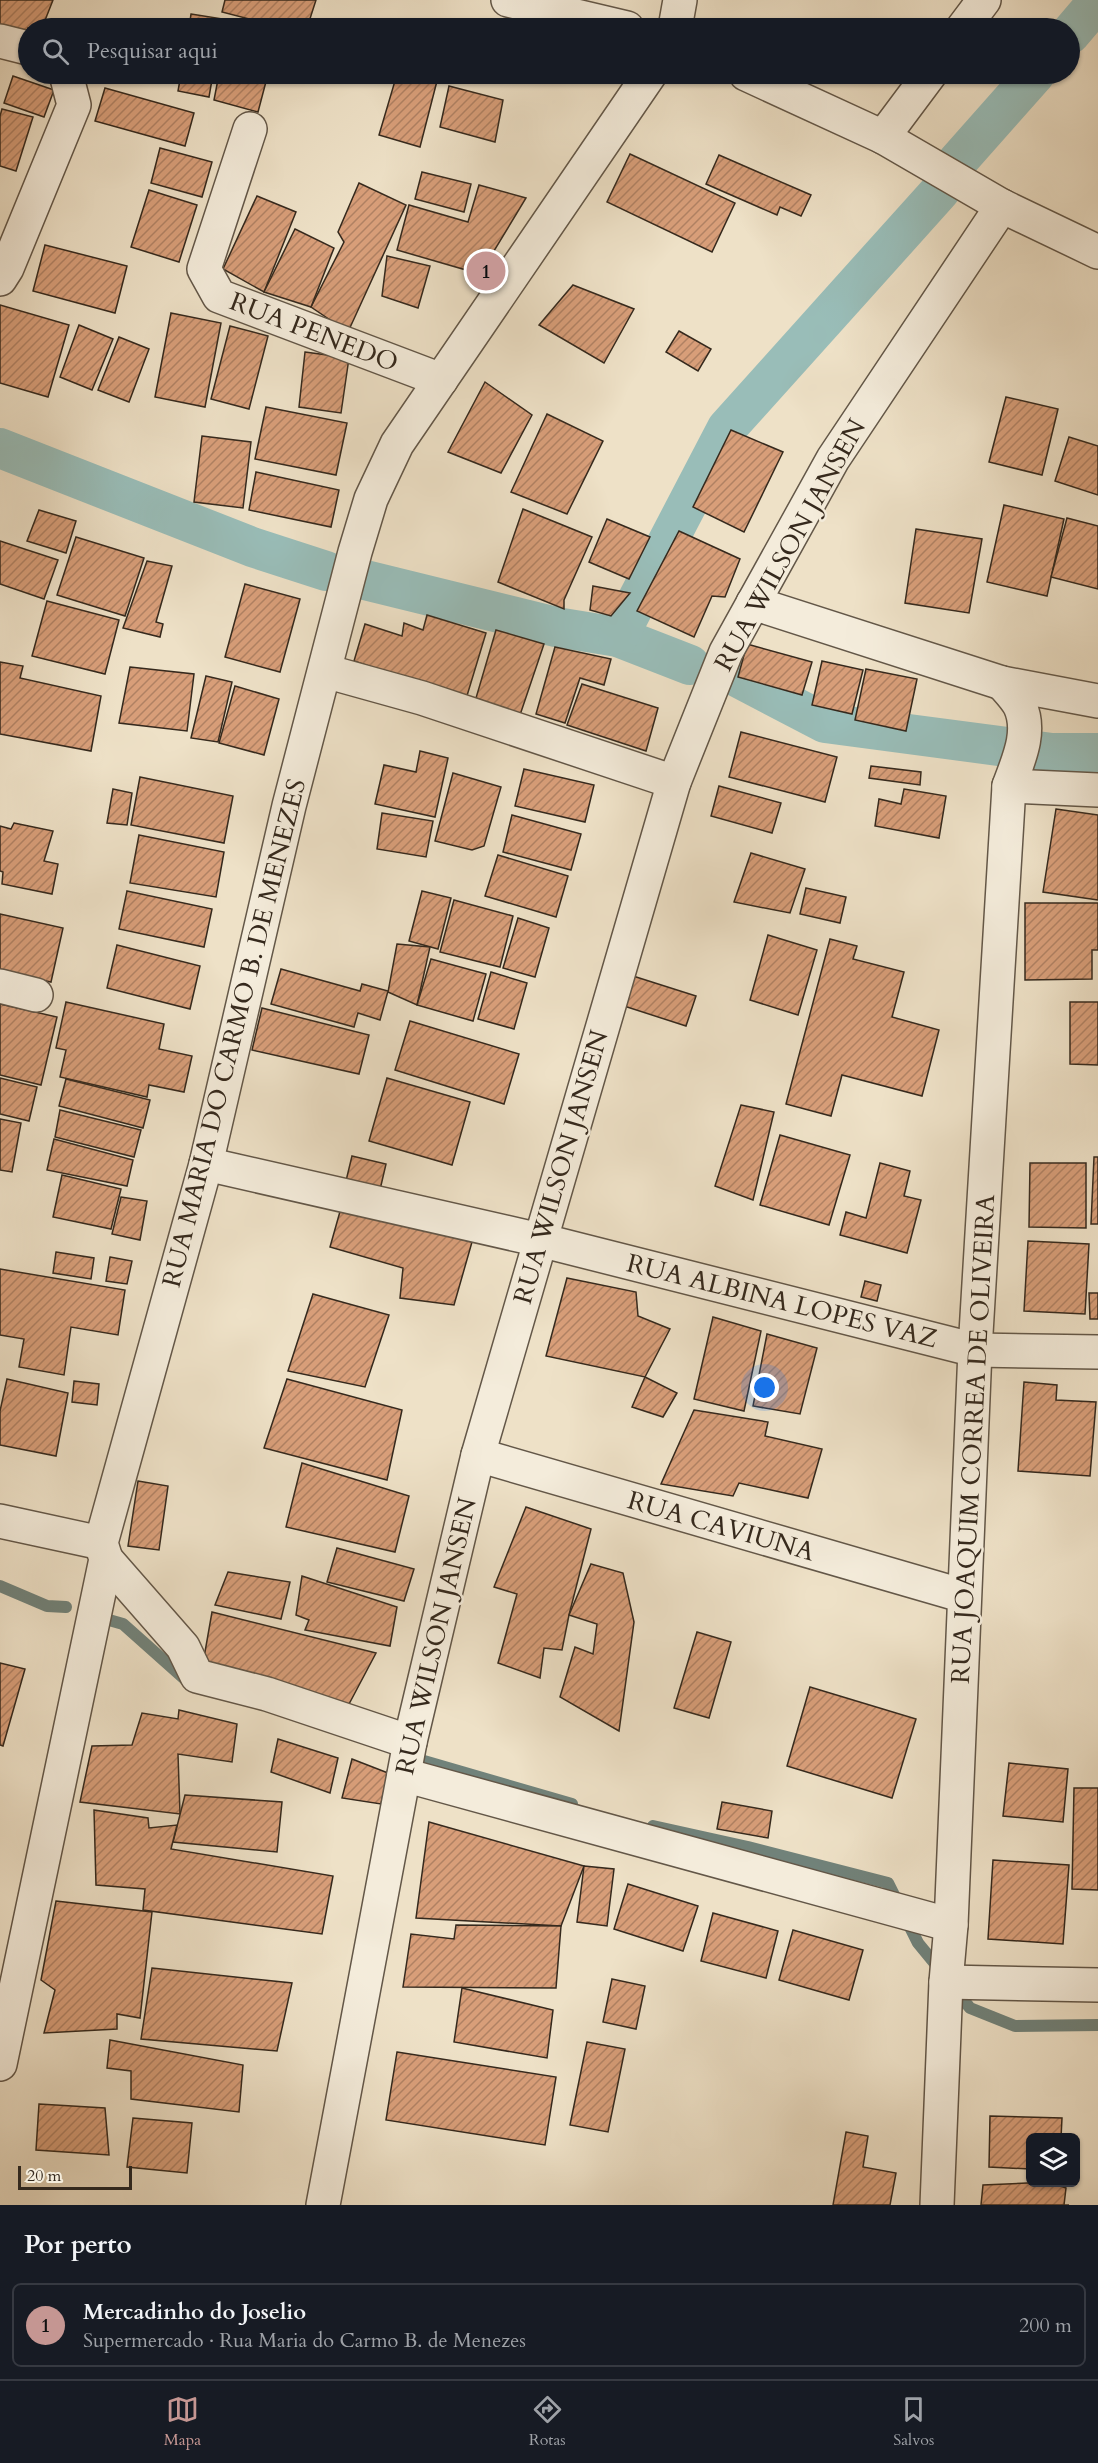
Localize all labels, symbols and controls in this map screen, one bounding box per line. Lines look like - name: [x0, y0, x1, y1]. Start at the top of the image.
- search box: [18, 18, 1080, 84]
- icon: search: [39, 35, 72, 68]
- text: Pesquisar aqui: [87, 36, 218, 66]
- pin: 1: [466, 248, 506, 294]
- street label: RUA PENEDO: [225, 284, 403, 380]
- street label: RUA WILSON JANSEN: [706, 413, 874, 677]
- street label: RUA MARIA DO CARMO B. DE MENEZES: [154, 775, 314, 1291]
- street label: RUA WILSON JANSEN: [505, 1026, 617, 1308]
- street label: RUA JOAQUIM CORREA DE OLIVEIRA: [943, 1193, 1003, 1685]
- street label: RUA ALBINA LOPES VAZ: [623, 1245, 941, 1357]
- your location: [750, 1373, 779, 1402]
- street label: RUA CAVIUNA: [623, 1483, 819, 1570]
- street label: RUA WILSON JANSEN: [387, 1494, 485, 1778]
- map controls: [1026, 2133, 1080, 2187]
- button: layers: [1026, 2133, 1080, 2187]
- scale bar: [18, 2163, 132, 2190]
- text: 20 m: [27, 2165, 61, 2187]
- text: Por perto: [24, 2227, 132, 2262]
- text: Mercadinho do Joselio: [83, 2297, 306, 2327]
- text: 1: [40, 2312, 51, 2339]
- text: 200 m: [1019, 2312, 1072, 2339]
- text: Supermercado · Rua Maria do Carmo B. de Menezes: [83, 2327, 526, 2354]
- tab: Mapa: [164, 2393, 201, 2451]
- tab: Rotas: [529, 2393, 566, 2451]
- tab: Salvos: [893, 2393, 934, 2451]

